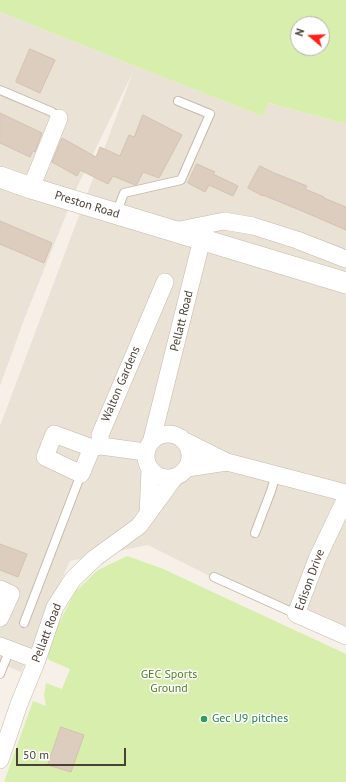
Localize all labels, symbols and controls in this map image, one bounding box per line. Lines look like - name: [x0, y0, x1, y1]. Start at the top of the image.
- north arrow: [290, 16, 330, 56]
- text: N: [292, 27, 307, 38]
- street label: Preston Road: [53, 188, 121, 222]
- street label: Pellatt Road: [168, 289, 196, 353]
- street label: Walton Gardens: [99, 344, 143, 424]
- street label: Edison Drive: [292, 547, 328, 613]
- street label: Pellatt Road: [29, 601, 65, 665]
- park label: GEC Sports Ground: [141, 668, 197, 696]
- place label: Gec U9 pitches: [212, 712, 288, 726]
- marker: Gec U9 pitches: [199, 714, 209, 724]
- scale bar: [18, 740, 128, 766]
- text: 50 m: [23, 747, 49, 762]

